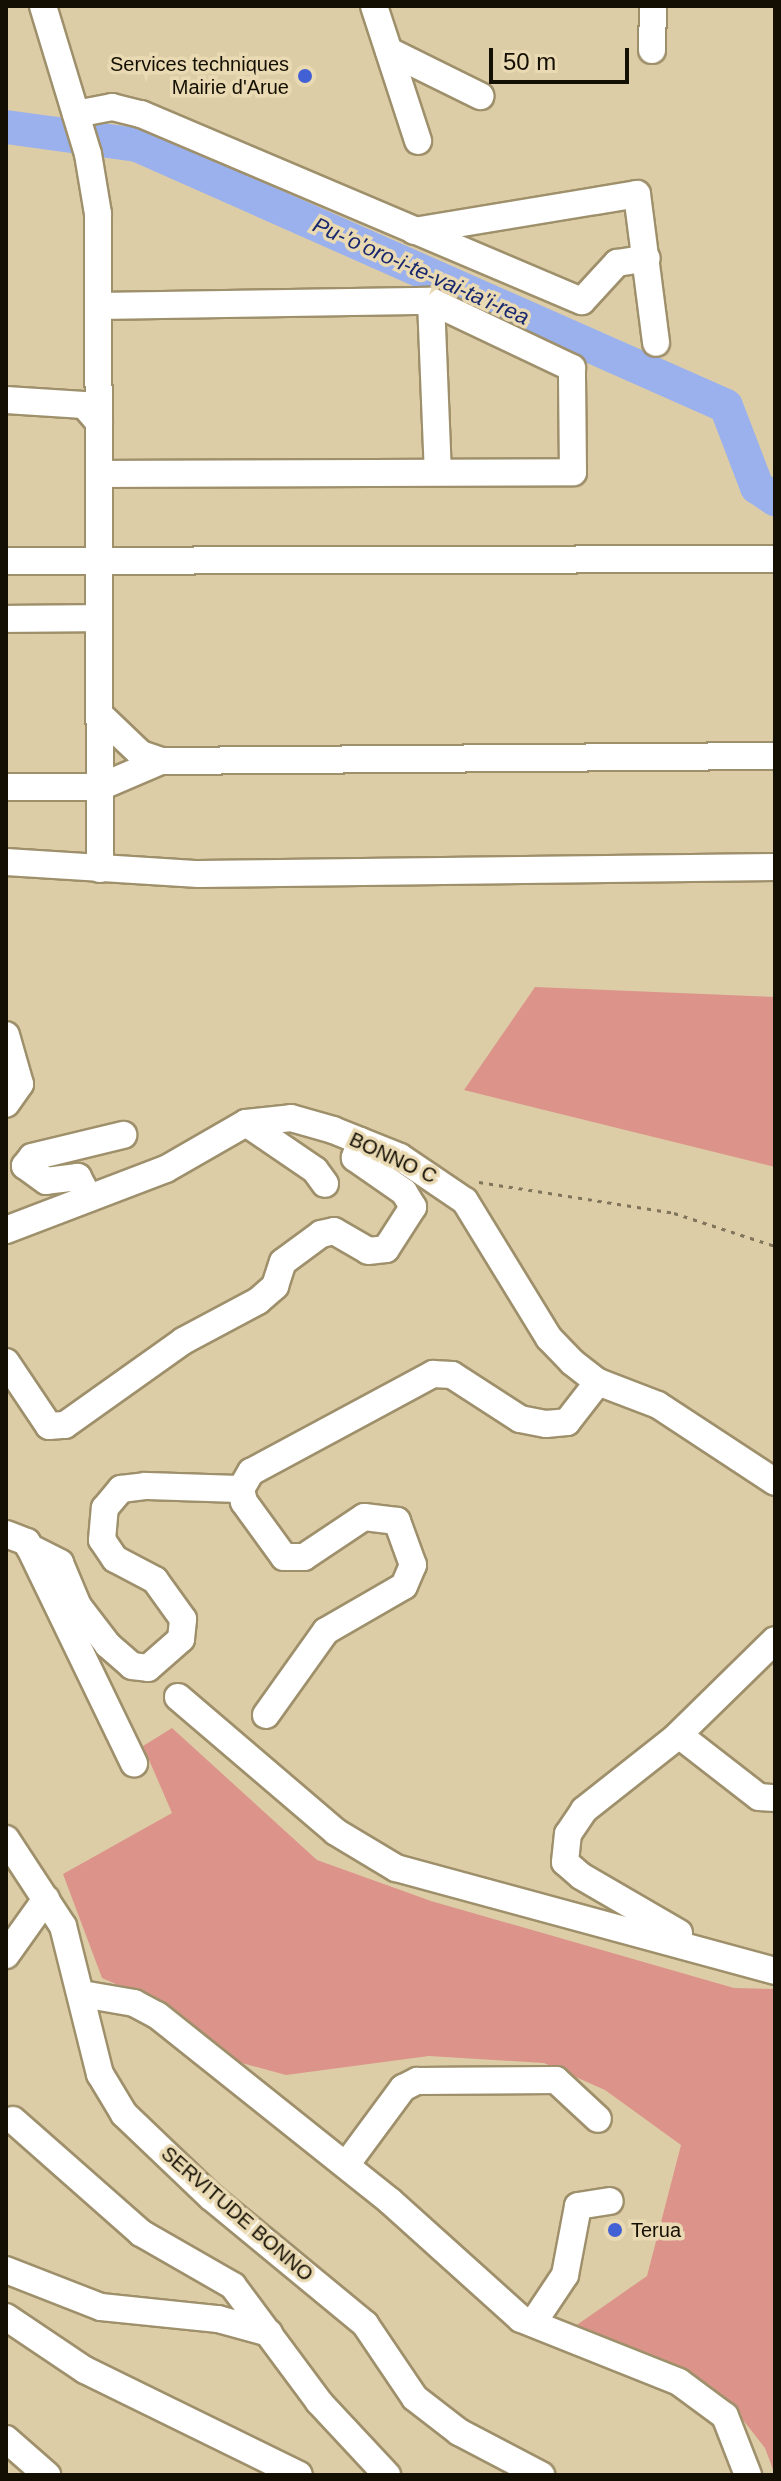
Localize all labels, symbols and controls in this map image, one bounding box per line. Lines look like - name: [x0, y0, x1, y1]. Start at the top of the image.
- scale bar: [493, 32, 633, 82]
- text: 50 m: [503, 48, 556, 75]
- place label: Services techniques Mairie d'Arue: [110, 52, 289, 99]
- marker: Services techniques Mairie d'Arue: [296, 67, 314, 85]
- water label: Pu-'o'oro-i-te-vai-ta'i-rea: [309, 211, 533, 331]
- street label: BONNO C: [346, 1127, 440, 1189]
- street label: SERVITUDE BONNO: [156, 2142, 318, 2286]
- place label: Terua: [631, 2218, 681, 2242]
- marker: Terua: [606, 2221, 624, 2239]

